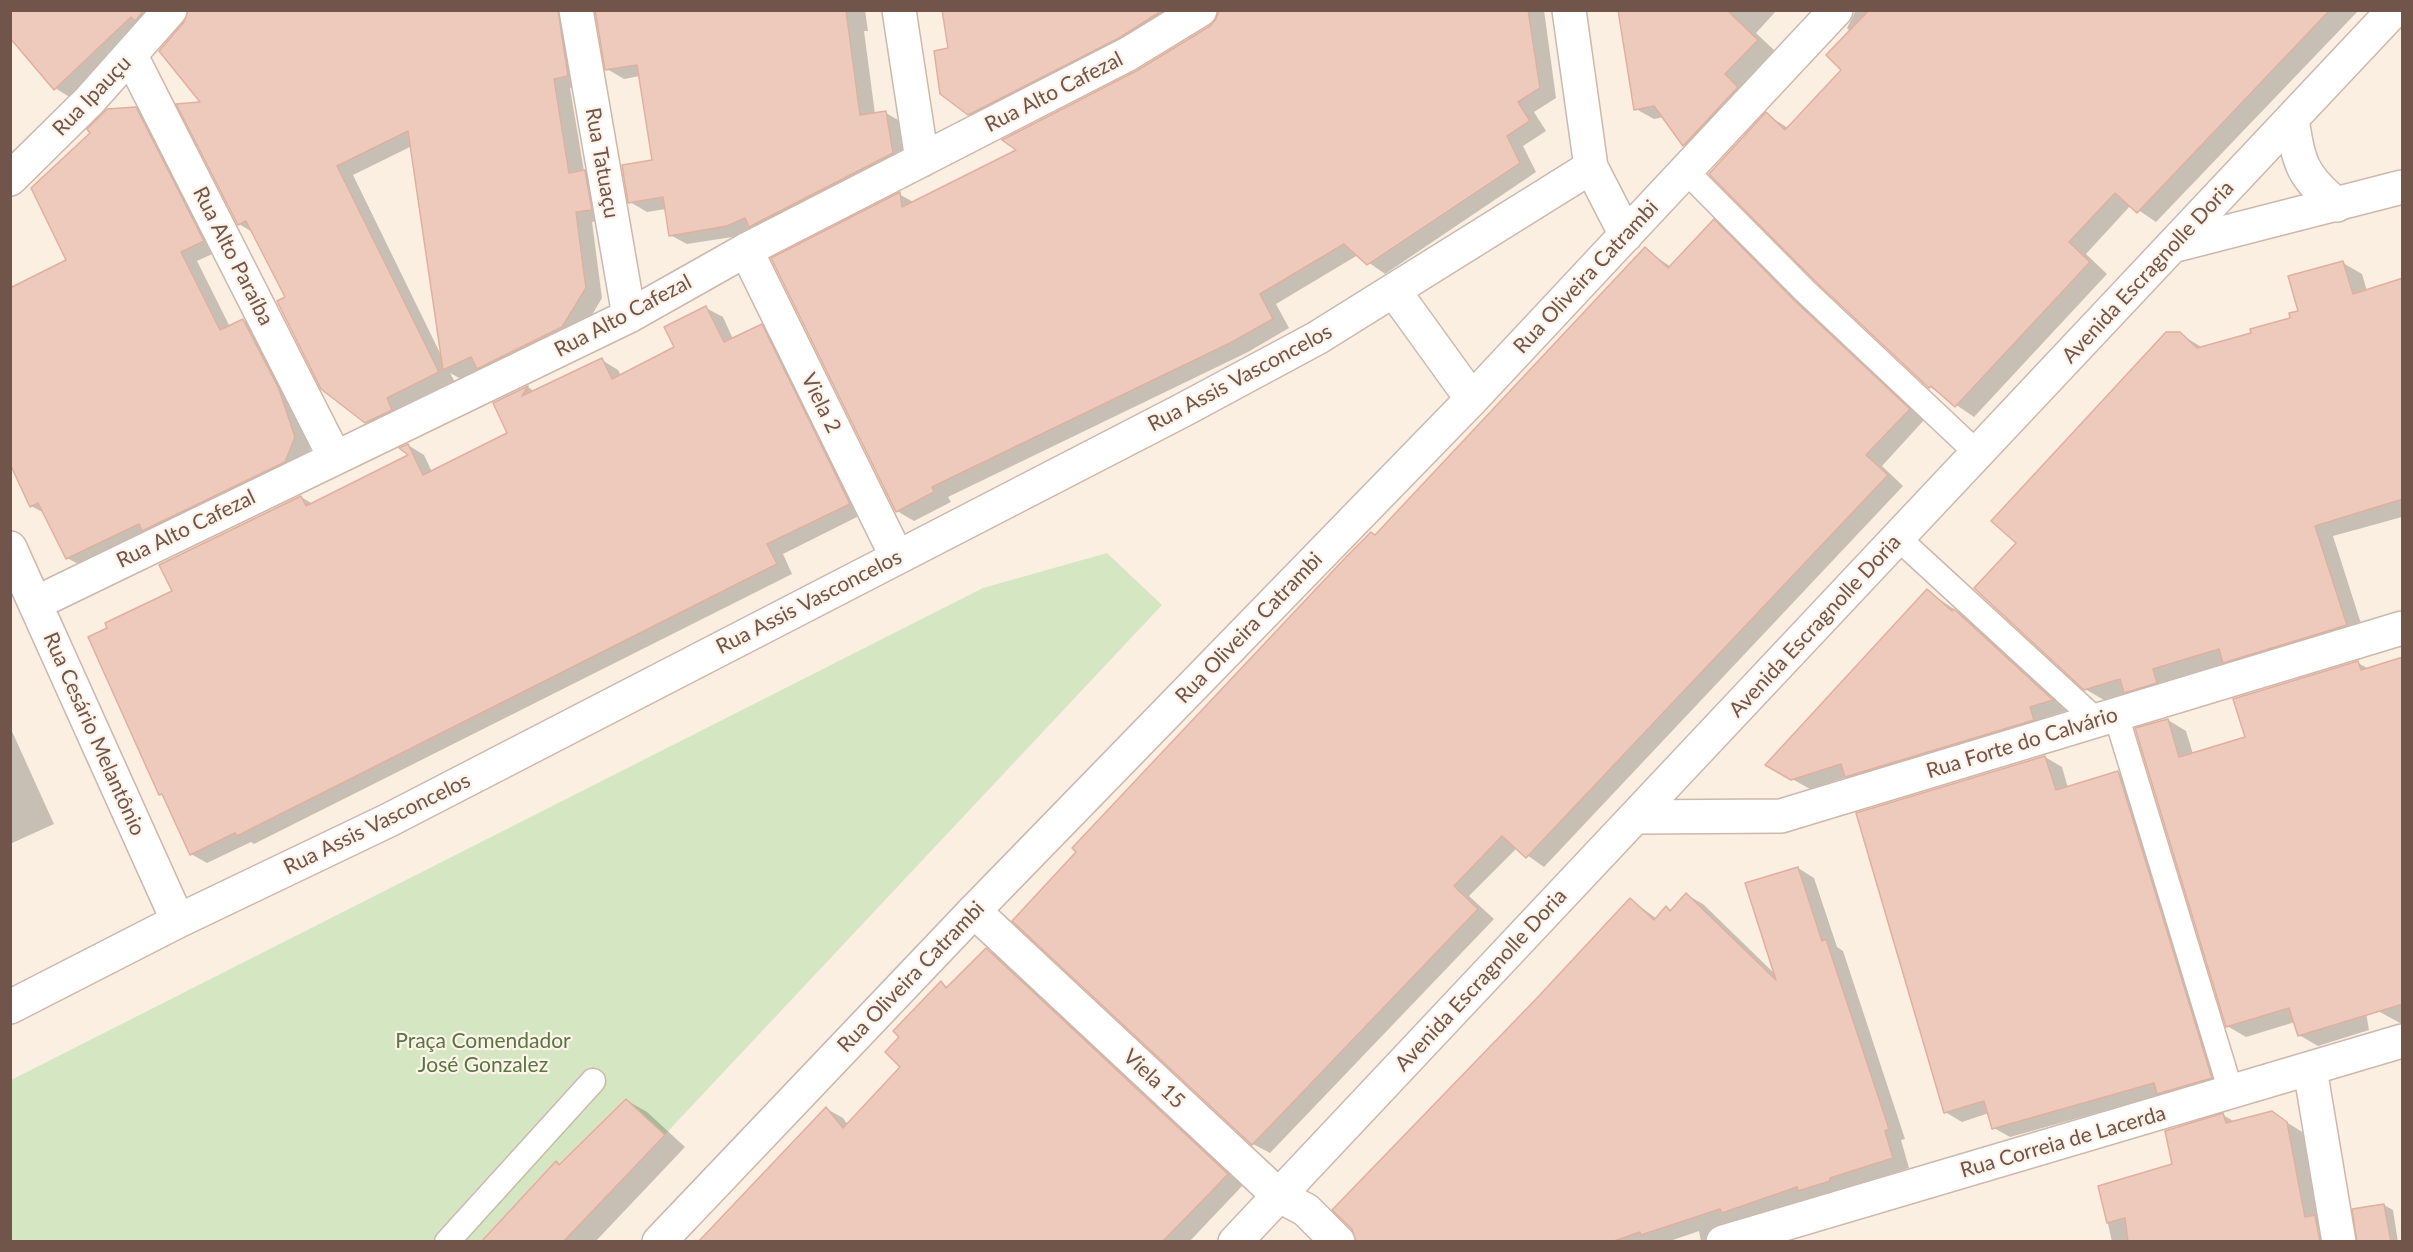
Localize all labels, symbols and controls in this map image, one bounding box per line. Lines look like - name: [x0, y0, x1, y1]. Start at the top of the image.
- street label: Rua Alto Cafezal: [981, 46, 1127, 138]
- street label: Rua Ipauçu: [48, 51, 136, 141]
- street label: Rua Tatuaçu: [580, 106, 624, 220]
- street label: Avenida Escragnolle Doria: [2057, 176, 2239, 368]
- street label: Rua Alto Paraíba: [187, 182, 279, 330]
- street label: Rua Oliveira Catrambi: [1508, 195, 1664, 359]
- street label: Rua Alto Cafezal: [550, 269, 696, 363]
- street label: Rua Assis Vasconcelos: [1144, 319, 1336, 437]
- street label: Viela 2: [796, 369, 846, 437]
- street label: Rua Alto Cafezal: [112, 484, 260, 574]
- street label: Avenida Escragnolle Doria: [1724, 530, 1906, 722]
- street label: Rua Assis Vasconcelos: [712, 544, 906, 660]
- street label: Rua Oliveira Catrambi: [1170, 547, 1328, 709]
- street label: Rua Cesário Melantônio: [38, 628, 150, 840]
- street label: Rua Forte do Calvário: [1923, 702, 2121, 784]
- street label: Rua Assis Vasconcelos: [279, 768, 475, 880]
- street label: Avenida Escragnolle Doria: [1390, 884, 1572, 1076]
- street label: Rua Oliveira Catrambi: [832, 896, 990, 1058]
- park label: Praça Comendador José Gonzalez: [395, 1028, 571, 1078]
- street label: Viela 15: [1118, 1044, 1190, 1114]
- street label: Rua Correia de Lacerda: [1957, 1101, 2169, 1183]

